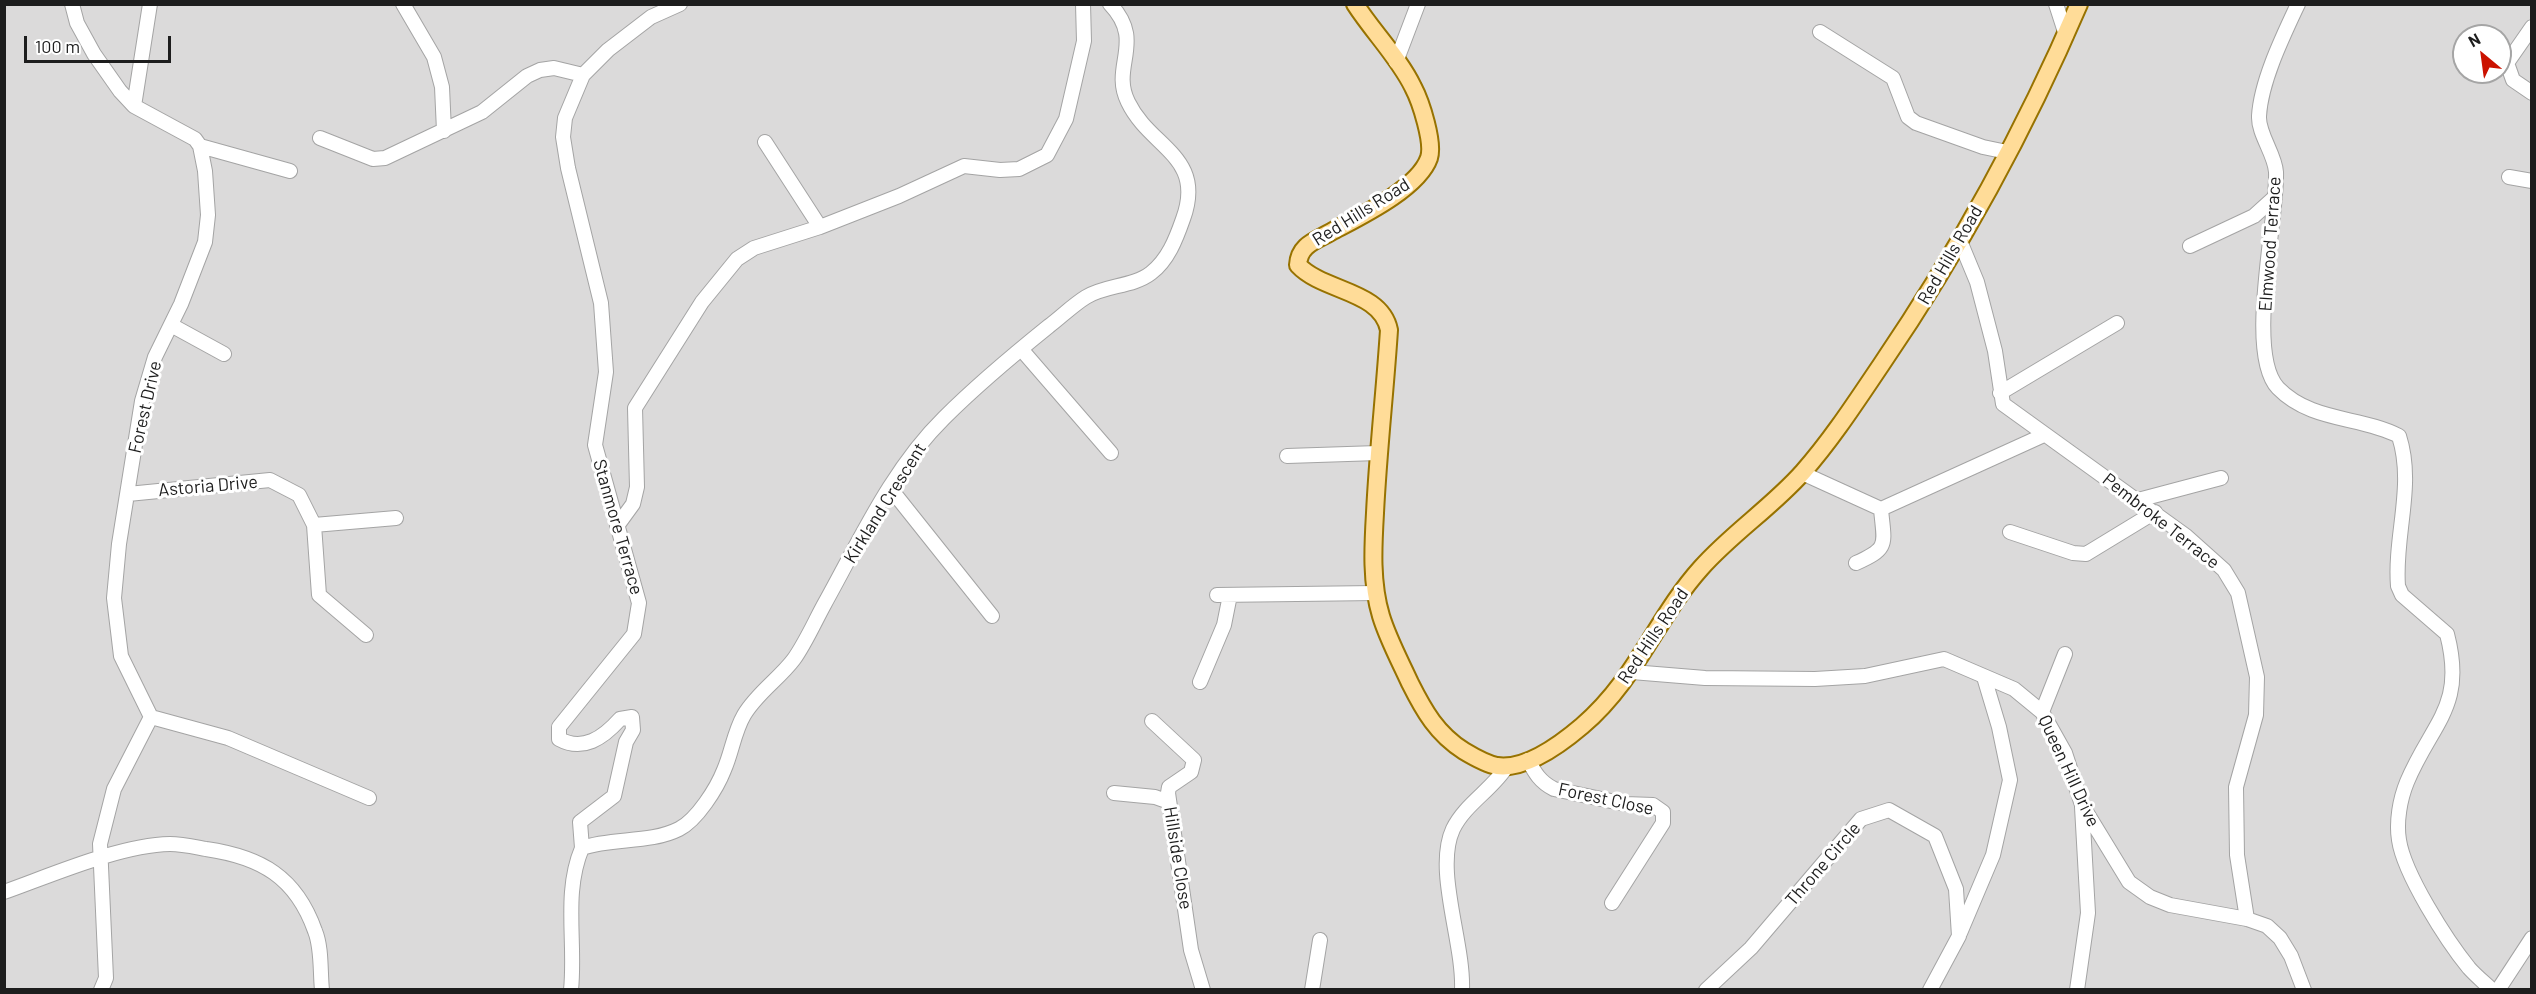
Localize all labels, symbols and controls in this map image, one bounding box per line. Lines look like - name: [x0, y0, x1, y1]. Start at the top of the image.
- scale bar: [27, 24, 174, 62]
- north arrow: [2452, 24, 2512, 84]
- text: N: [2465, 29, 2483, 50]
- text: 100 m: [35, 35, 80, 57]
- street label: Red Hills Road: [1308, 174, 1414, 250]
- street label: Elmwood Terrace: [2255, 176, 2285, 312]
- street label: Red Hills Road: [1913, 202, 1987, 308]
- street label: Forest Drive: [124, 359, 166, 455]
- street label: Kirkland Crescent: [839, 439, 931, 567]
- street label: Stanmore Terrace: [588, 457, 648, 597]
- street label: Pembroke Terrace: [2098, 469, 2224, 573]
- street label: Astoria Drive: [157, 471, 259, 501]
- street label: Red Hills Road: [1613, 584, 1693, 688]
- street label: Queen Hill Drive: [2034, 712, 2104, 830]
- street label: Forest Close: [1556, 778, 1656, 820]
- street label: Hillside Close: [1159, 805, 1197, 911]
- street label: Throne Circle: [1781, 818, 1865, 910]

